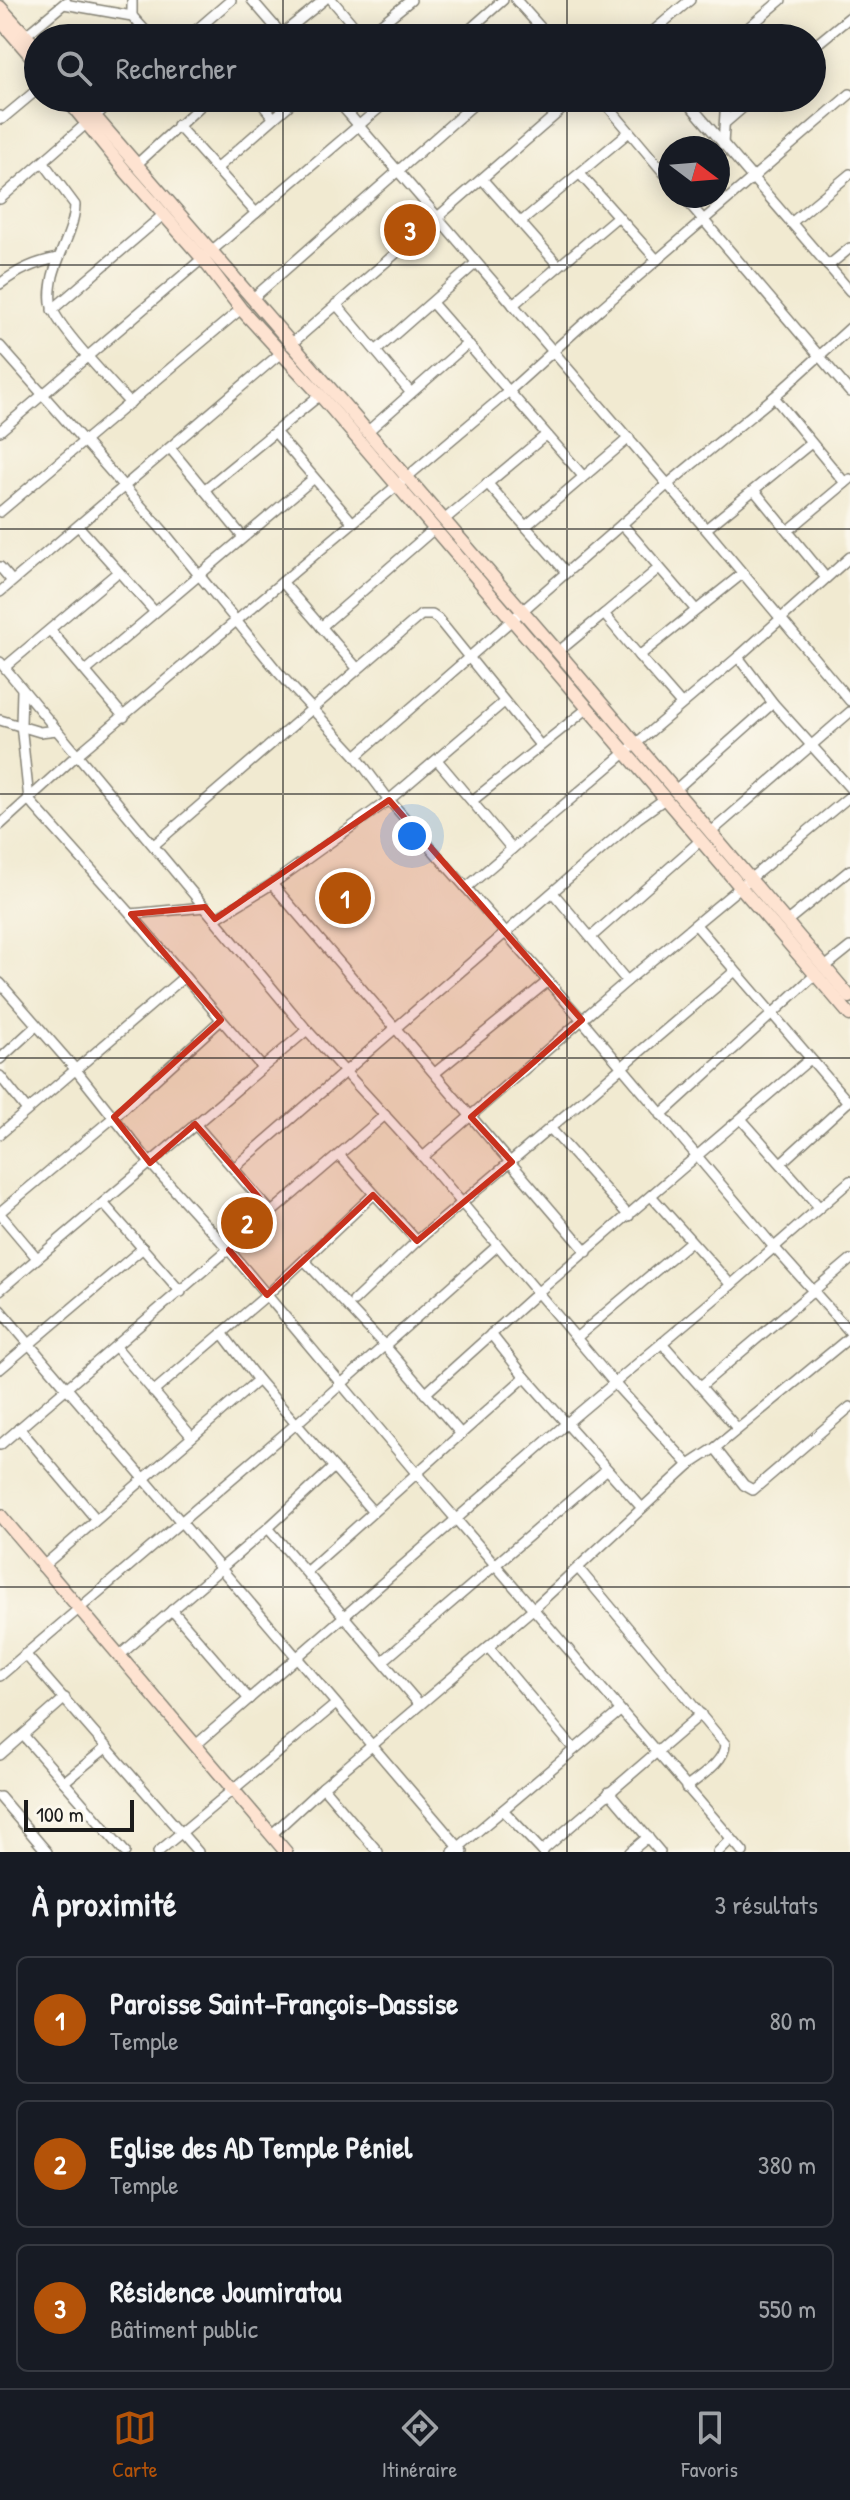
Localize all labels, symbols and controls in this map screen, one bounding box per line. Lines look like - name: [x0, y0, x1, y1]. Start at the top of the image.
- search box: [24, 24, 826, 112]
- icon: search: [52, 46, 96, 90]
- text: Rechercher: [116, 48, 237, 88]
- north arrow: [658, 136, 730, 208]
- pin: 3: [384, 200, 436, 260]
- your location: [392, 816, 432, 856]
- pin: 1: [319, 868, 371, 928]
- pin: 2: [221, 1193, 273, 1253]
- scale bar: [24, 1796, 134, 1832]
- text: 100 m: [36, 1799, 84, 1829]
- text: À proximité: [32, 1881, 177, 1927]
- text: 3 résultats: [715, 1887, 818, 1922]
- text: Paroisse Saint-François-Dassise: [110, 1983, 458, 2023]
- text: 1: [55, 2003, 65, 2038]
- text: 80 m: [769, 2003, 816, 2038]
- text: Temple: [110, 2023, 179, 2058]
- text: Eglise des AD Temple Péniel: [110, 2127, 412, 2167]
- text: 2: [54, 2147, 66, 2182]
- text: 380 m: [758, 2147, 816, 2182]
- text: Temple: [110, 2167, 179, 2202]
- text: Résidence Joumiratou: [110, 2271, 342, 2311]
- text: 3: [54, 2291, 66, 2326]
- text: 550 m: [759, 2291, 816, 2326]
- text: Bâtiment public: [110, 2311, 258, 2346]
- tab: Carte: [112, 2406, 158, 2484]
- tab: Itinéraire: [382, 2406, 457, 2484]
- tab: Favoris: [682, 2406, 738, 2484]

